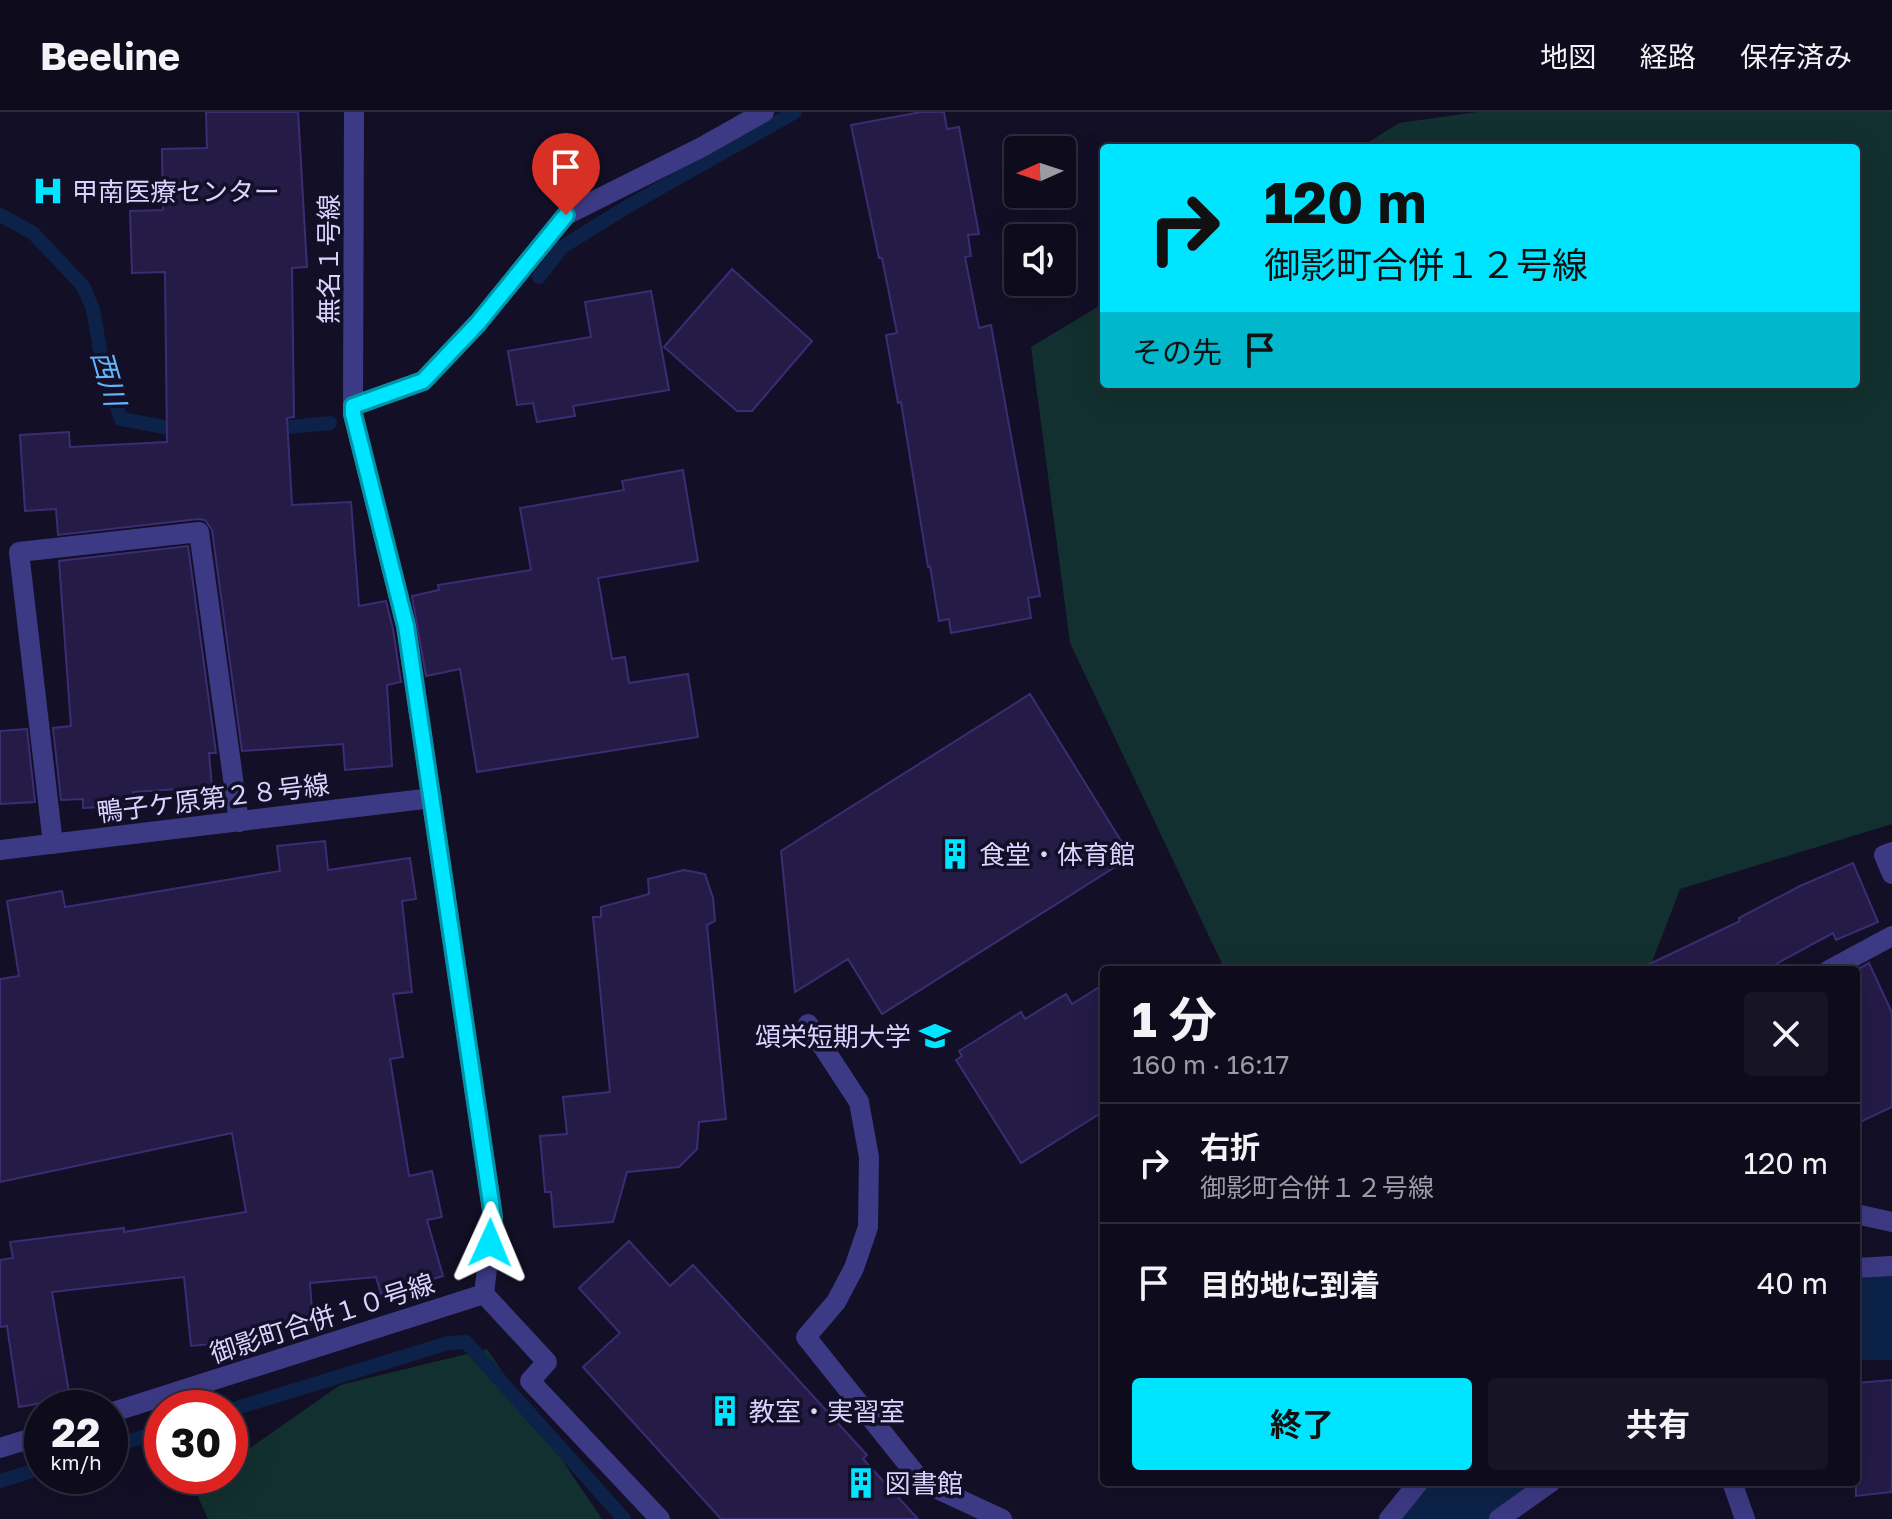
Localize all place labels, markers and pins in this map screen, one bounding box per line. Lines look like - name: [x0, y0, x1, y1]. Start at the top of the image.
- pin: [532, 133, 600, 215]
- hospital icon: 甲南医療センター: [31, 174, 65, 208]
- place label: 甲南医療センター: [72, 176, 280, 207]
- building icon: 食堂・体育館: [938, 837, 972, 871]
- place label: 食堂・体育館: [979, 839, 1135, 870]
- school or university icon: 頌栄短期大学: [918, 1019, 952, 1053]
- place label: 頌栄短期大学: [755, 1021, 911, 1052]
- building icon: 教室・実習室: [708, 1394, 742, 1428]
- place label: 教室・実習室: [749, 1396, 905, 1427]
- building icon: 図書館: [844, 1466, 878, 1500]
- place label: 図書館: [885, 1468, 963, 1499]

